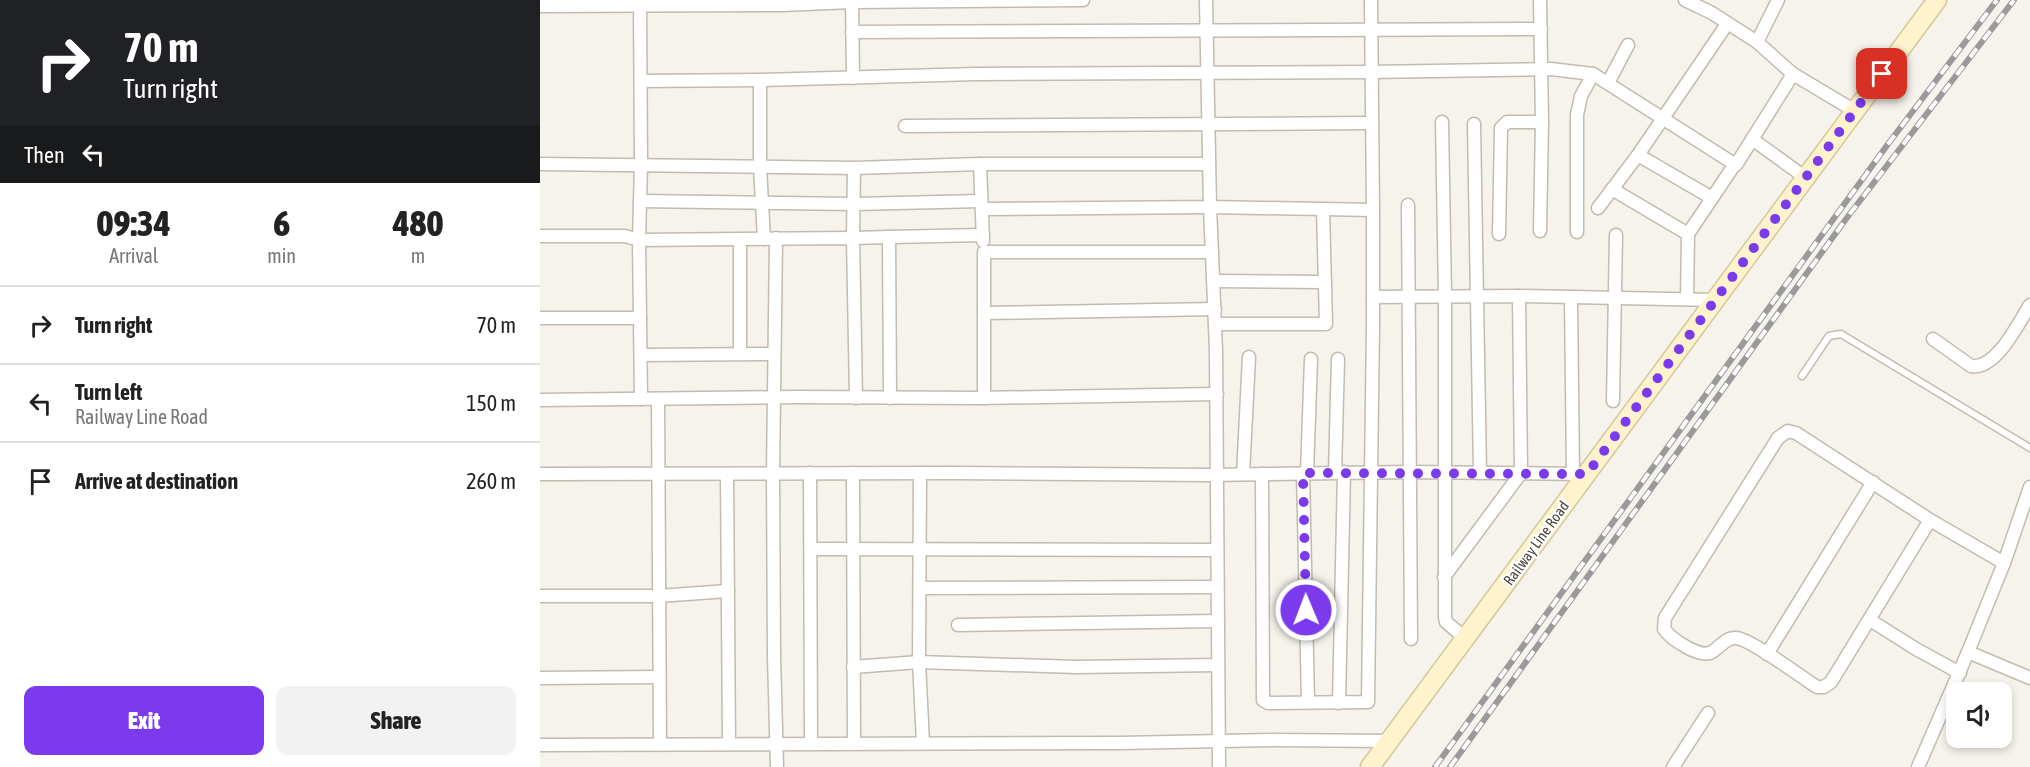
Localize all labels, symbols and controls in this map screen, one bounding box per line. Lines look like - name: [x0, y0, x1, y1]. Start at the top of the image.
- text: 70 m: [123, 23, 198, 71]
- icon: right: [24, 24, 102, 102]
- pin: [1856, 48, 1907, 99]
- icon: arrive: [1865, 57, 1898, 90]
- text: Turn right: [123, 73, 218, 104]
- icon: left: [77, 138, 110, 171]
- text: Then: [24, 142, 65, 168]
- text: 09:34: [97, 202, 171, 244]
- text: 6: [273, 202, 290, 244]
- text: 480: [393, 202, 443, 244]
- text: Arrival: [109, 244, 158, 267]
- text: min: [267, 244, 296, 267]
- text: m: [411, 244, 425, 267]
- icon: right: [24, 309, 57, 342]
- text: Turn right: [75, 312, 152, 338]
- text: 70 m: [476, 312, 516, 338]
- text: Turn left: [75, 379, 142, 405]
- icon: left: [24, 387, 57, 420]
- text: 150 m: [466, 390, 516, 416]
- text: Railway Line Road: [75, 405, 208, 428]
- icon: arrive: [24, 465, 57, 498]
- text: Arrive at destination: [75, 468, 238, 494]
- text: 260 m: [466, 468, 516, 494]
- street label: Railway Line Road: [1500, 498, 1572, 588]
- position arrow: [1274, 578, 1338, 642]
- map controls: [1946, 682, 2012, 748]
- button: sound: [1946, 682, 2012, 748]
- button: Exit: [24, 686, 264, 755]
- button: Share: [276, 686, 516, 755]

